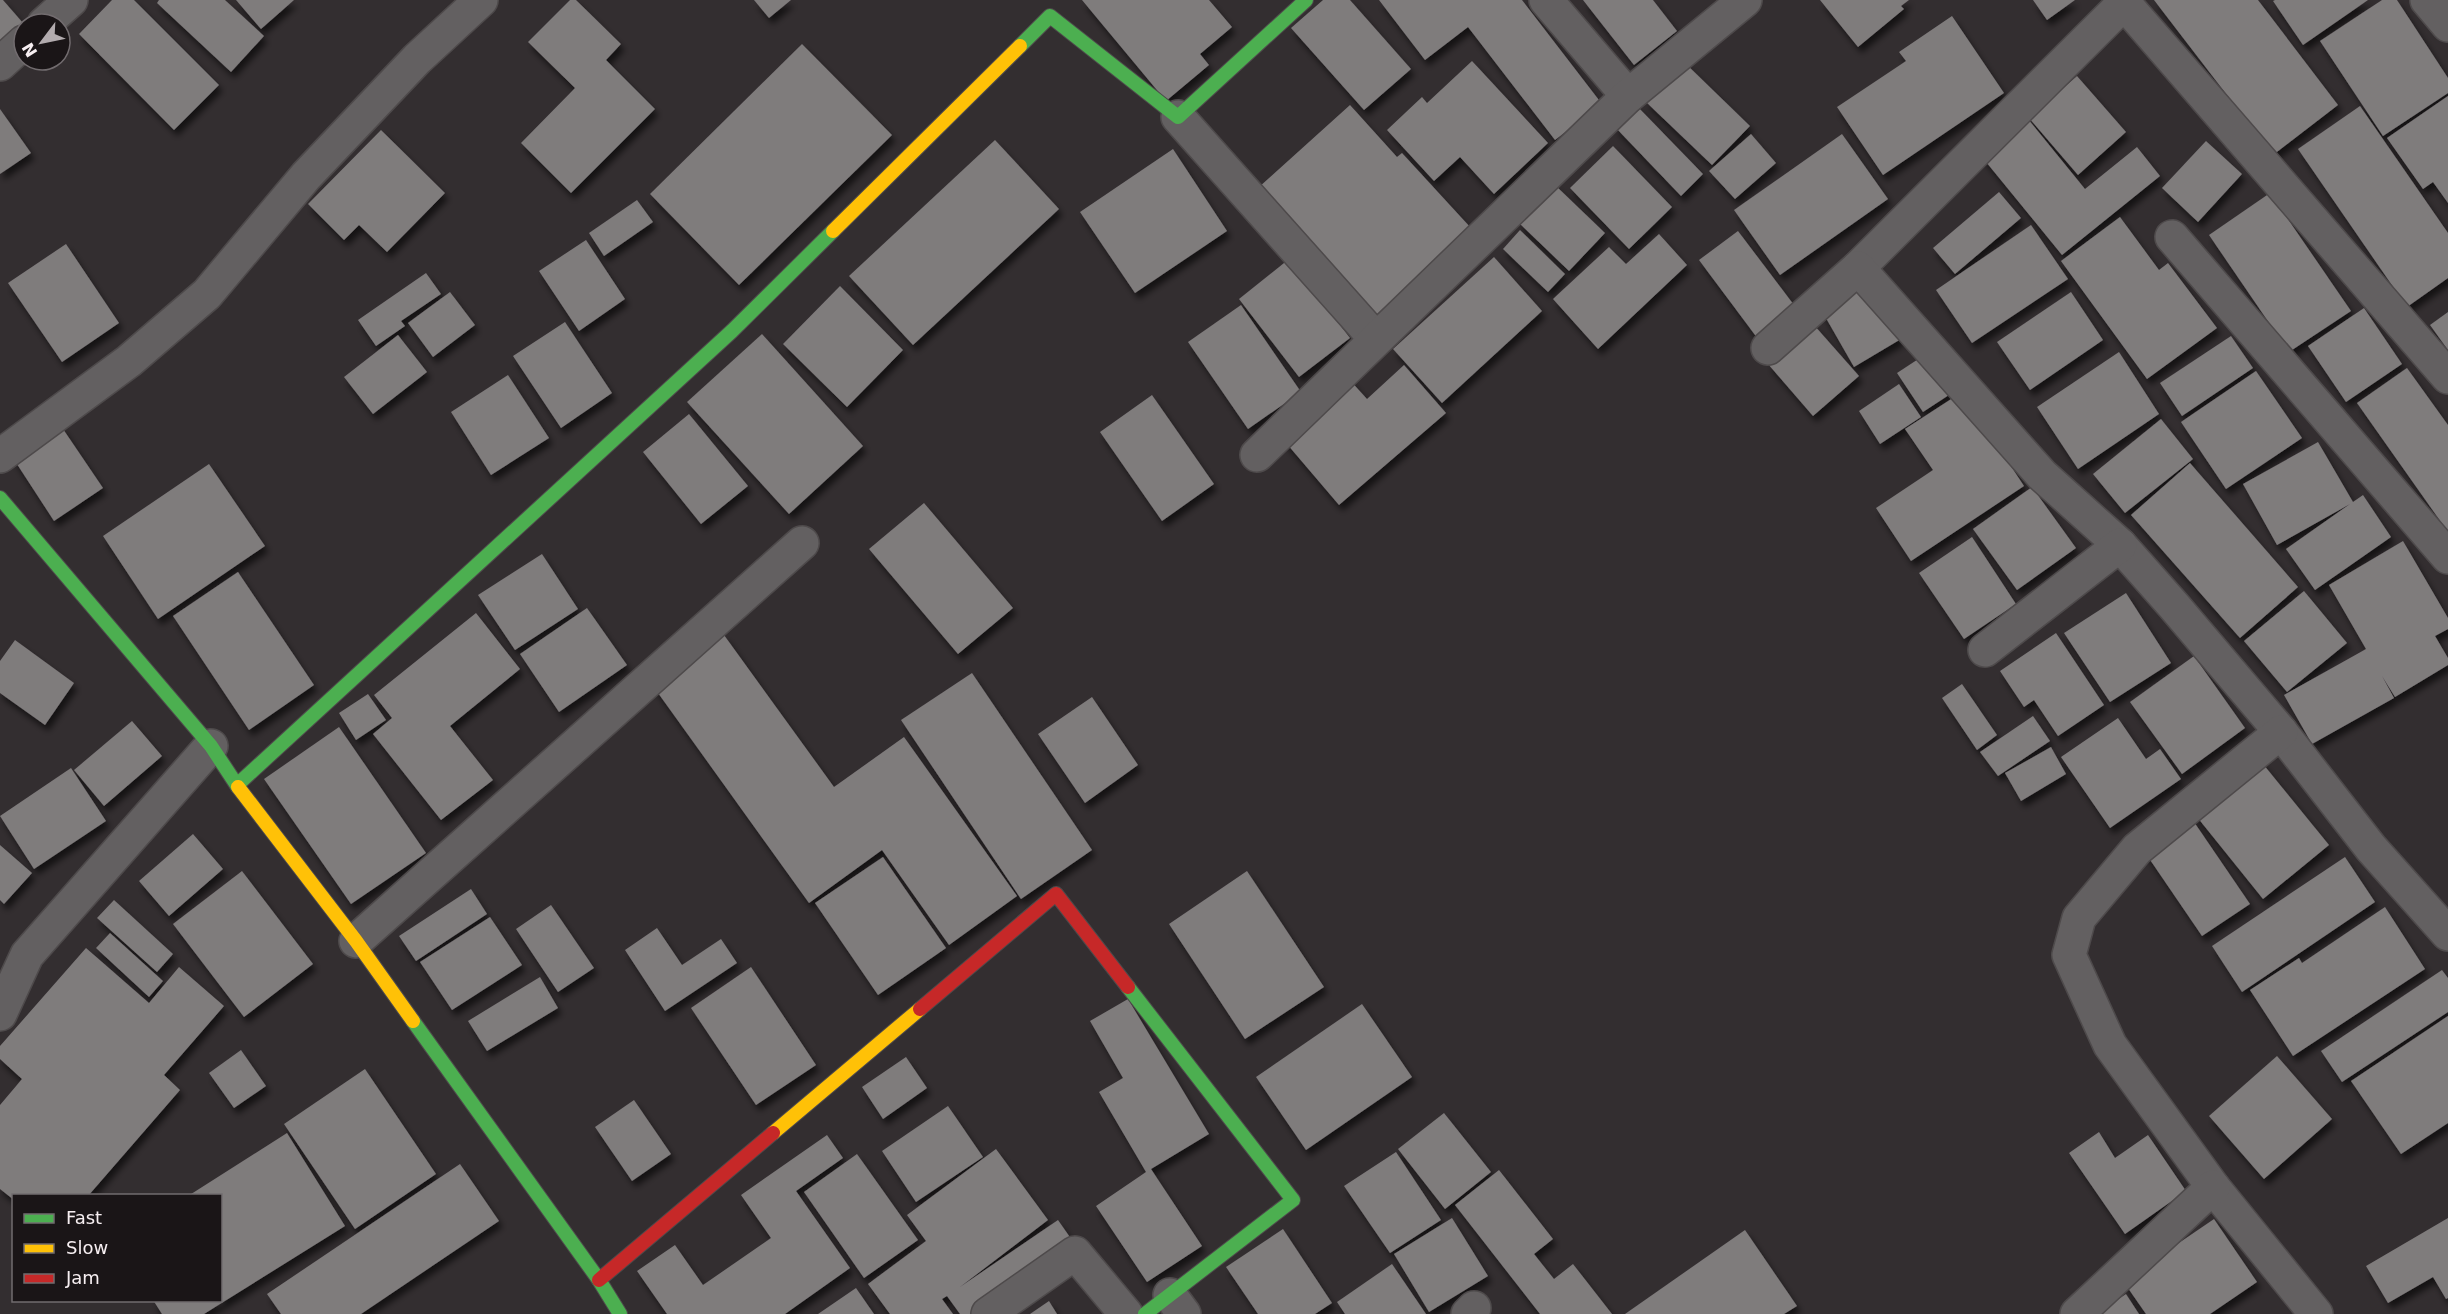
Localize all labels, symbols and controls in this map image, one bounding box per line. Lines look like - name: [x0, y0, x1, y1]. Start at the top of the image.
- north arrow: [12, 12, 72, 72]
- text: N: [18, 39, 41, 60]
- legend: [12, 1194, 222, 1302]
- text: Fast: [66, 1207, 102, 1228]
- text: Slow: [66, 1237, 108, 1258]
- text: Jam: [65, 1267, 100, 1288]

